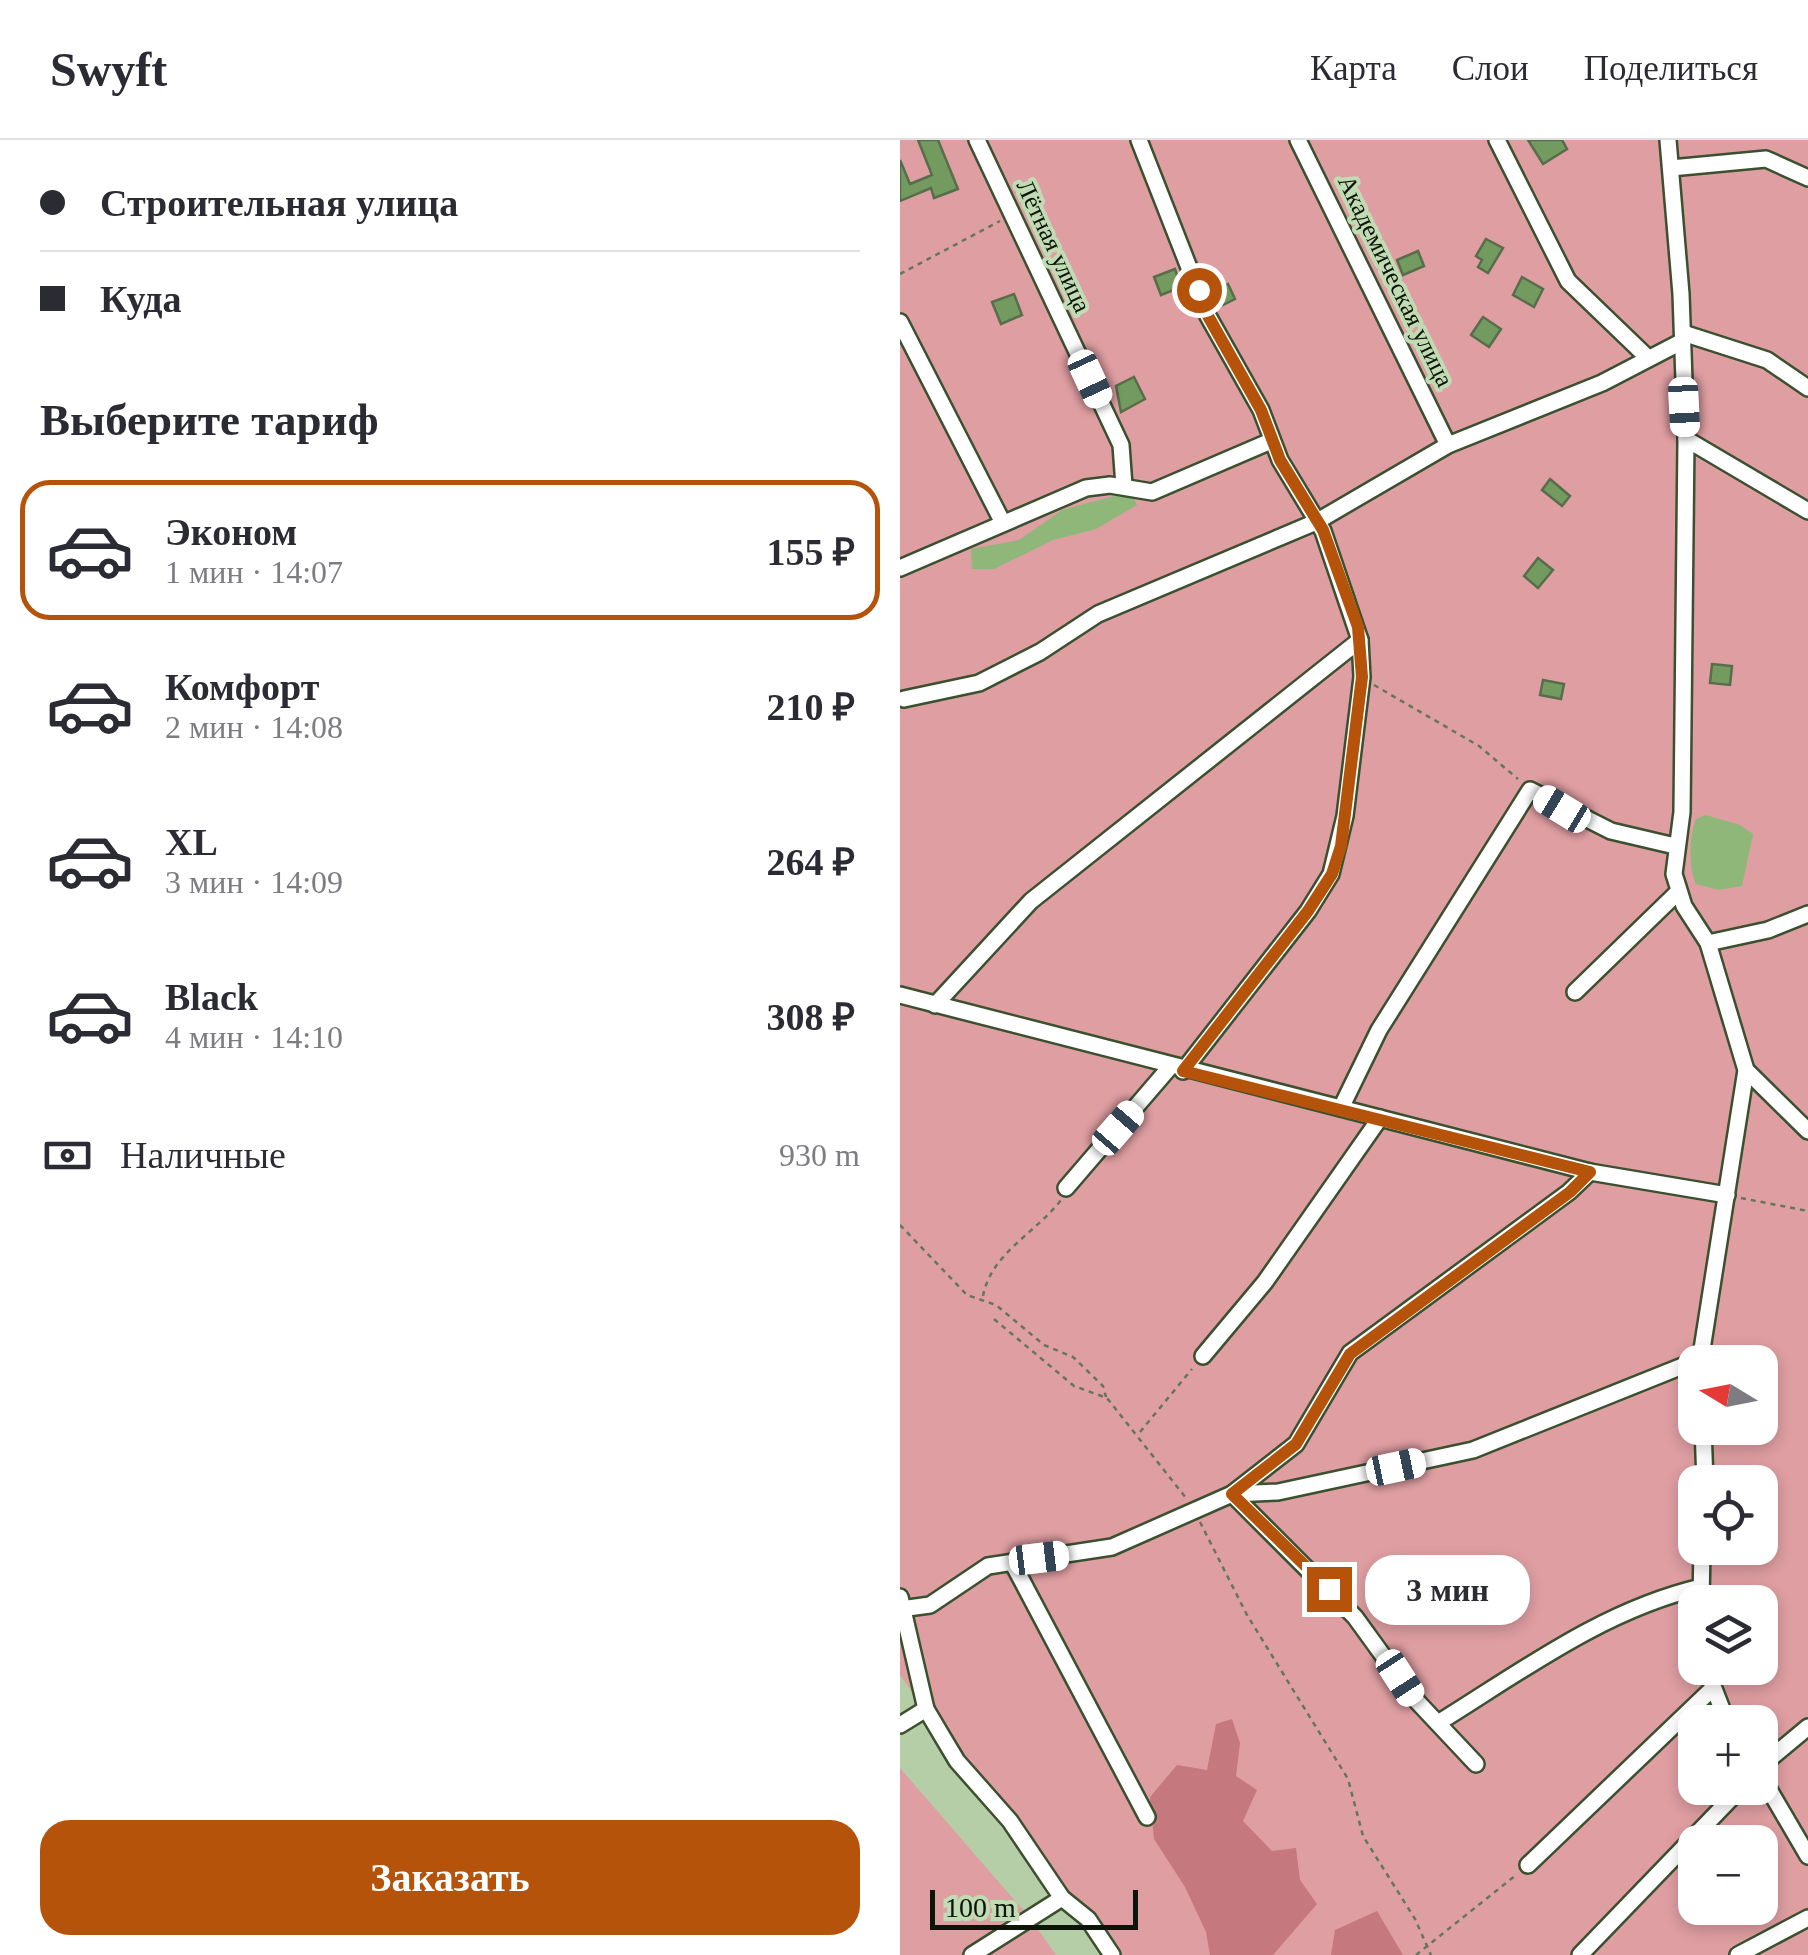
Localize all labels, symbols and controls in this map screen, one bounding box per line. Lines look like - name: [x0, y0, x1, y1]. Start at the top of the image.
- text: Swyft: [50, 43, 167, 96]
- text: Карта: [1310, 49, 1397, 88]
- text: Слои: [1452, 49, 1529, 88]
- text: Поделиться: [1584, 49, 1758, 88]
- street label: Академическая улица: [1333, 171, 1459, 391]
- street label: Лётная улица: [1012, 176, 1096, 316]
- text: Строительная улица: [100, 182, 458, 224]
- route start: [1177, 268, 1222, 313]
- text: Куда: [100, 278, 181, 320]
- car: [1064, 345, 1116, 413]
- car: [1667, 376, 1701, 438]
- text: Выберите тариф: [40, 395, 379, 445]
- icon: car: [45, 505, 135, 595]
- text: Эконом: [165, 511, 297, 553]
- text: 155 ₽: [766, 531, 855, 573]
- text: 1 мин · 14:07: [165, 554, 343, 590]
- icon: car: [45, 660, 135, 750]
- text: Комфорт: [165, 666, 319, 708]
- text: 210 ₽: [766, 686, 855, 728]
- text: 2 мин · 14:08: [165, 709, 343, 745]
- car: [1529, 781, 1595, 837]
- icon: car: [45, 815, 135, 905]
- text: XL: [165, 821, 218, 863]
- text: 264 ₽: [766, 841, 855, 883]
- text: 3 мин · 14:09: [165, 864, 343, 900]
- icon: car: [45, 970, 135, 1060]
- text: Black: [165, 976, 258, 1018]
- text: 308 ₽: [766, 996, 855, 1038]
- text: 4 мин · 14:10: [165, 1019, 343, 1055]
- car: [1087, 1096, 1149, 1160]
- icon: cash: [40, 1128, 95, 1183]
- text: Наличные: [120, 1134, 286, 1176]
- text: 930 m: [779, 1137, 860, 1173]
- north arrow: [1678, 1345, 1778, 1445]
- map controls: [1678, 1345, 1778, 1925]
- car: [1364, 1446, 1428, 1488]
- button: locate: [1678, 1465, 1778, 1565]
- car: [1007, 1539, 1071, 1577]
- callout: 3 мин: [1364, 1554, 1529, 1624]
- route end: [1307, 1567, 1352, 1612]
- text: 3 мин: [1406, 1572, 1489, 1608]
- button: layers: [1678, 1585, 1778, 1685]
- car: [1371, 1645, 1429, 1711]
- button: +: [1678, 1705, 1778, 1805]
- button: Заказать: [40, 1820, 860, 1935]
- button: −: [1678, 1825, 1778, 1925]
- scale bar: [930, 1885, 1138, 1930]
- text: 100 m: [945, 1892, 1016, 1923]

